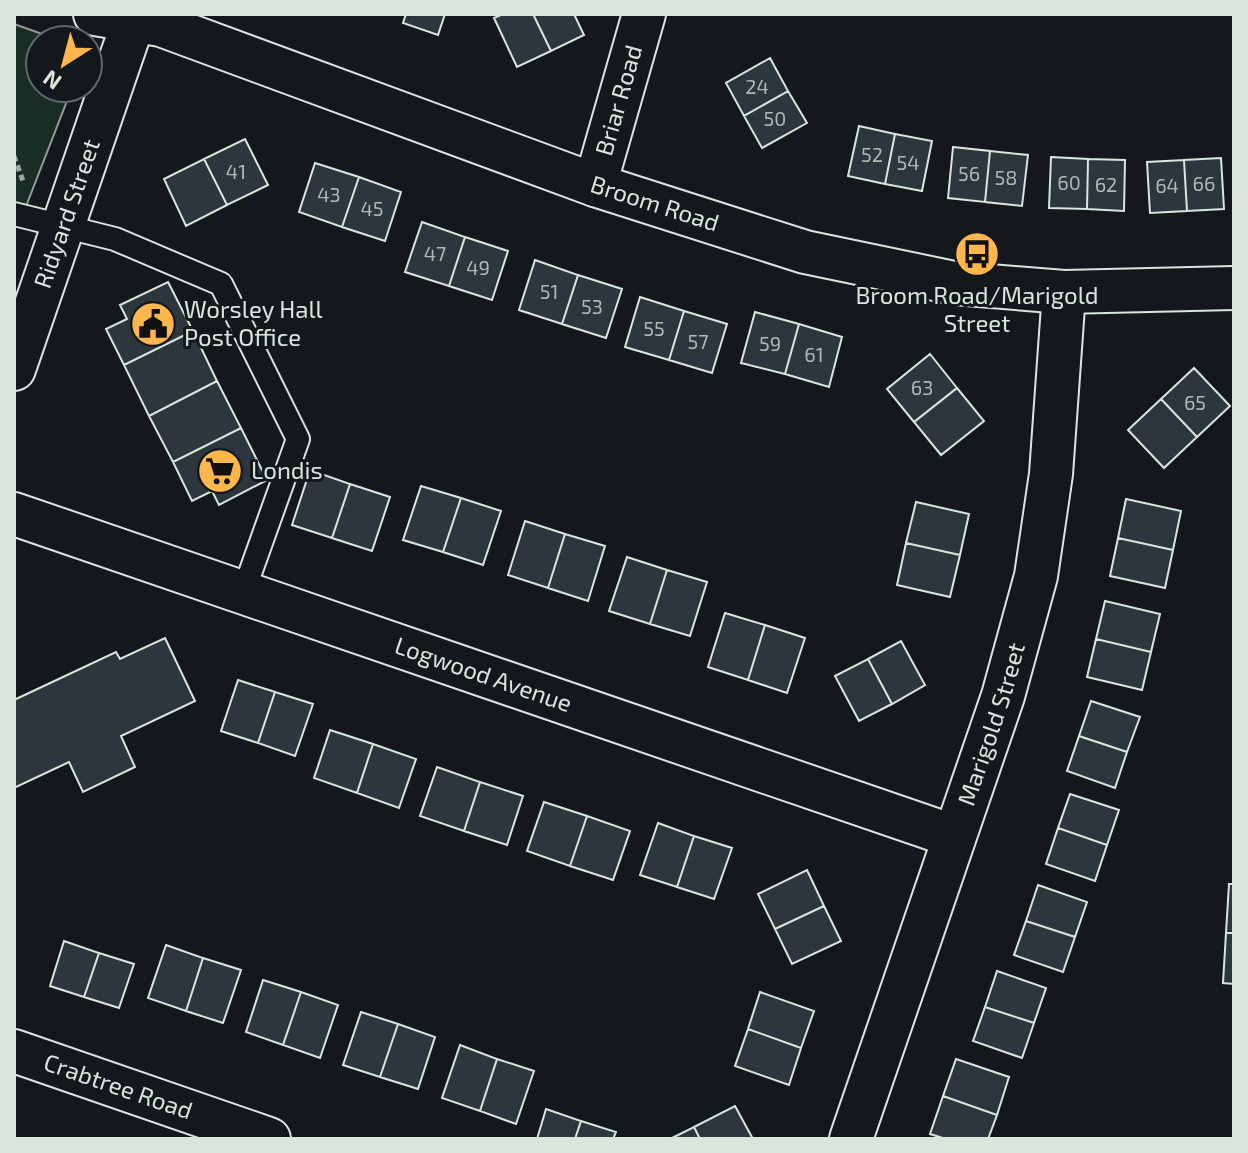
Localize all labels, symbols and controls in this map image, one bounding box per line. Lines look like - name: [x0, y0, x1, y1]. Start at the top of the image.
- north arrow: [24, 24, 104, 104]
- street label: Briar Road: [588, 41, 647, 159]
- text: N: [38, 66, 66, 96]
- house number: 24: [745, 74, 769, 98]
- house number: 50: [764, 106, 786, 130]
- street label: Ridyard Street: [27, 135, 105, 292]
- house number: 52: [861, 142, 883, 166]
- house number: 54: [896, 150, 920, 174]
- house number: 41: [226, 159, 246, 183]
- house number: 56: [958, 161, 980, 185]
- house number: 58: [995, 165, 1017, 189]
- street label: Broom Road: [587, 169, 723, 237]
- house number: 60: [1057, 170, 1081, 194]
- house number: 66: [1193, 171, 1215, 195]
- house number: 62: [1095, 172, 1117, 196]
- house number: 64: [1155, 173, 1179, 197]
- house number: 43: [317, 182, 341, 206]
- house number: 45: [360, 196, 384, 220]
- bus stop icon: Broom Road/Marigold Street: [953, 230, 1001, 278]
- house number: 47: [424, 241, 446, 265]
- house number: 49: [466, 255, 490, 279]
- house number: 51: [540, 279, 558, 303]
- place label: Broom Road/Marigold Street: [855, 280, 1099, 337]
- place label: Worsley Hall Post Office: [184, 294, 323, 351]
- house number: 53: [581, 294, 603, 318]
- public building icon: Worsley Hall Post Office: [129, 300, 177, 348]
- house number: 55: [643, 316, 665, 340]
- house number: 57: [688, 329, 708, 353]
- house number: 59: [759, 331, 781, 355]
- house number: 61: [804, 342, 824, 366]
- house number: 63: [911, 375, 933, 399]
- house number: 65: [1184, 390, 1206, 414]
- supermarket icon: Londis: [196, 447, 244, 495]
- place label: Londis: [251, 455, 323, 484]
- street label: Logwood Avenue: [391, 630, 576, 717]
- street label: Marigold Street: [950, 639, 1030, 809]
- street label: Crabtree Road: [40, 1046, 196, 1124]

